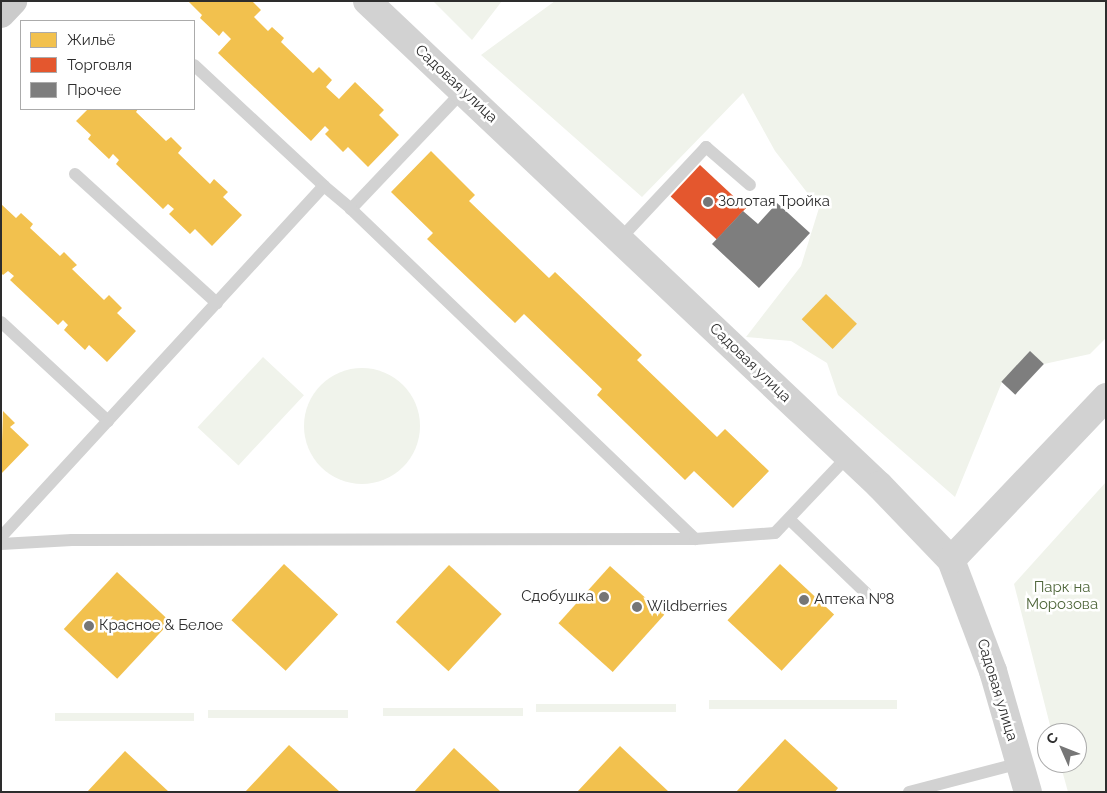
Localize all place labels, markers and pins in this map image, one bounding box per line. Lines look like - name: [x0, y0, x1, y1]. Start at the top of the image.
- place label: Золотая Тройка: [718, 193, 830, 211]
- marker: Золотая Тройка: [702, 196, 714, 208]
- place label: Сдобушка: [521, 588, 594, 606]
- marker: Сдобушка: [598, 591, 610, 603]
- place label: Аптека №8: [814, 591, 894, 609]
- marker: Аптека №8: [798, 594, 810, 606]
- place label: Wildberries: [647, 598, 727, 616]
- marker: Wildberries: [631, 601, 643, 613]
- place label: Красное & Белое: [99, 617, 223, 635]
- marker: Красное & Белое: [83, 620, 95, 632]

